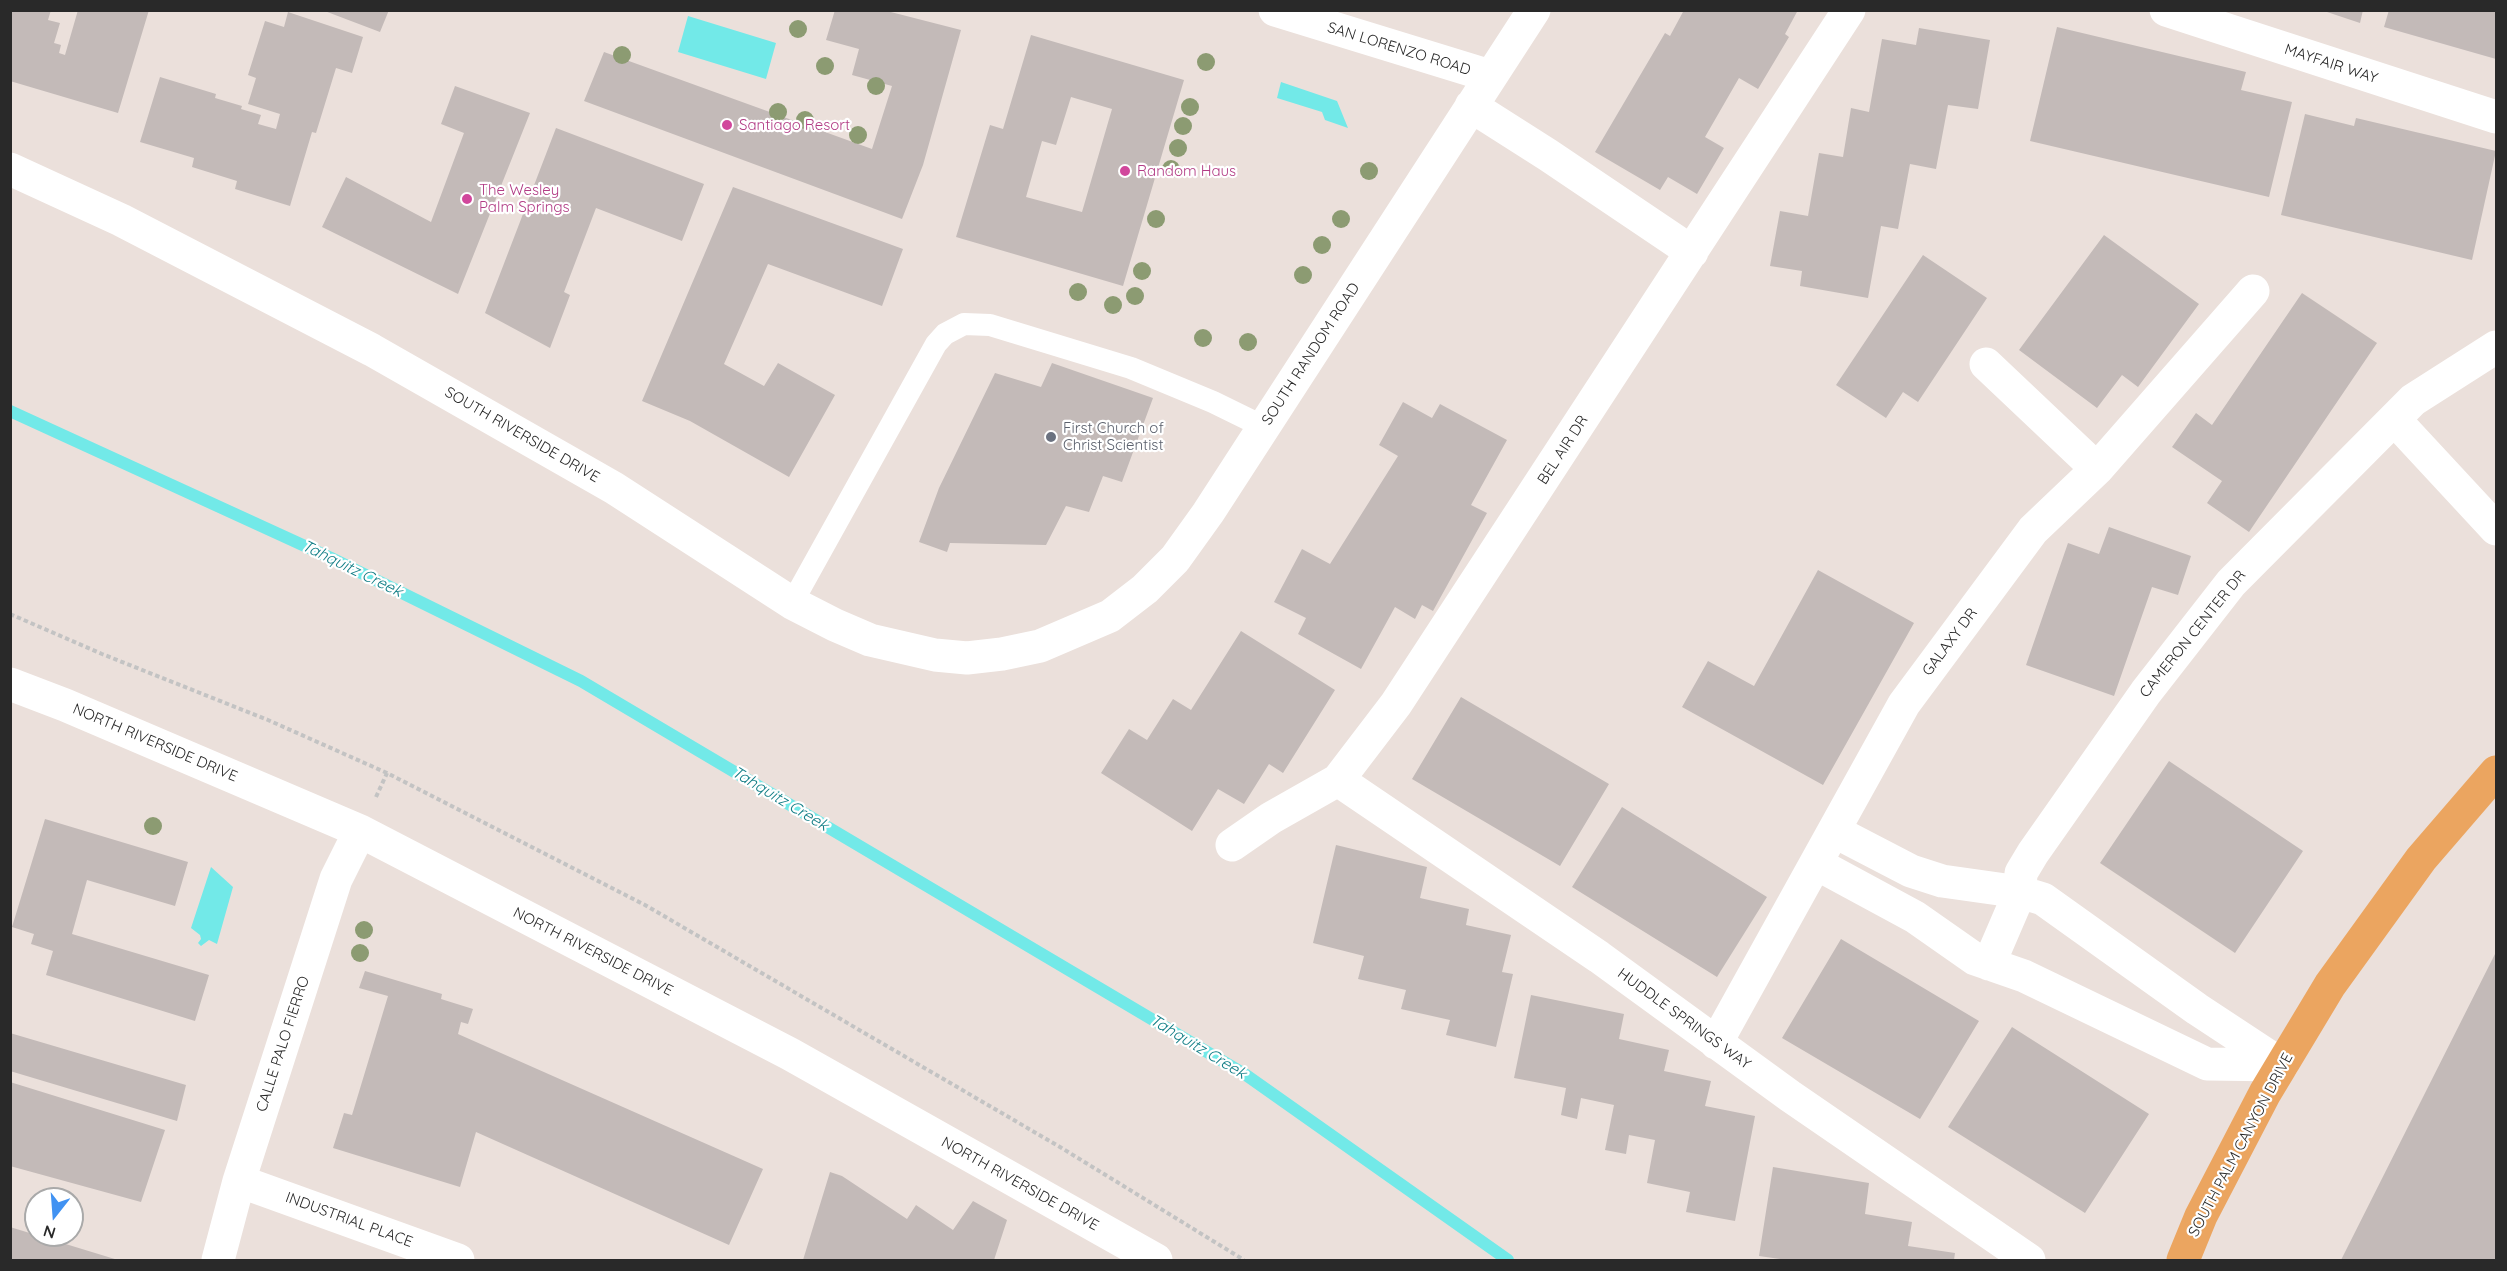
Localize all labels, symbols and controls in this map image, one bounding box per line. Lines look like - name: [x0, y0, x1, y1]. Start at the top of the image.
- street label: SAN LORENZO ROAD: [1325, 19, 1473, 79]
- street label: MAYFAIR WAY: [2282, 40, 2380, 88]
- place label: Santiago Resort: [739, 116, 850, 134]
- marker: Santiago Resort: [720, 118, 734, 132]
- place label: Random Haus: [1137, 162, 1236, 180]
- marker: Random Haus: [1118, 164, 1132, 178]
- place label: The Wesley Palm Springs: [479, 181, 570, 216]
- marker: The Wesley Palm Springs: [460, 192, 474, 206]
- street label: SOUTH RANDOM ROAD: [1258, 280, 1364, 428]
- street label: SOUTH RIVERSIDE DRIVE: [441, 383, 603, 487]
- street label: BEL AIR DR: [1534, 412, 1592, 488]
- place label: First Church of Christ Scientist: [1063, 419, 1164, 454]
- marker: First Church of Christ Scientist: [1044, 430, 1058, 444]
- water label: Tahquitz Creek: [299, 536, 405, 602]
- street label: CAMERON CENTER DR: [2136, 567, 2250, 701]
- street label: GALAXY DR: [1919, 605, 1981, 679]
- street label: NORTH RIVERSIDE DRIVE: [70, 700, 240, 786]
- water label: Tahquitz Creek: [728, 763, 832, 835]
- street label: NORTH RIVERSIDE DRIVE: [510, 904, 676, 1000]
- street label: HUDDLE SPRINGS WAY: [1614, 965, 1754, 1073]
- street label: CALLE PALO FIERRO: [253, 974, 313, 1114]
- water label: Tahquitz Creek: [1146, 1011, 1250, 1083]
- street label: SOUTH PALM CANYON DRIVE: [2185, 1050, 2297, 1240]
- street label: NORTH RIVERSIDE DRIVE: [938, 1133, 1102, 1235]
- north arrow: [24, 1187, 84, 1247]
- street label: INDUSTRIAL PLACE: [283, 1189, 415, 1251]
- text: N: [41, 1221, 58, 1244]

